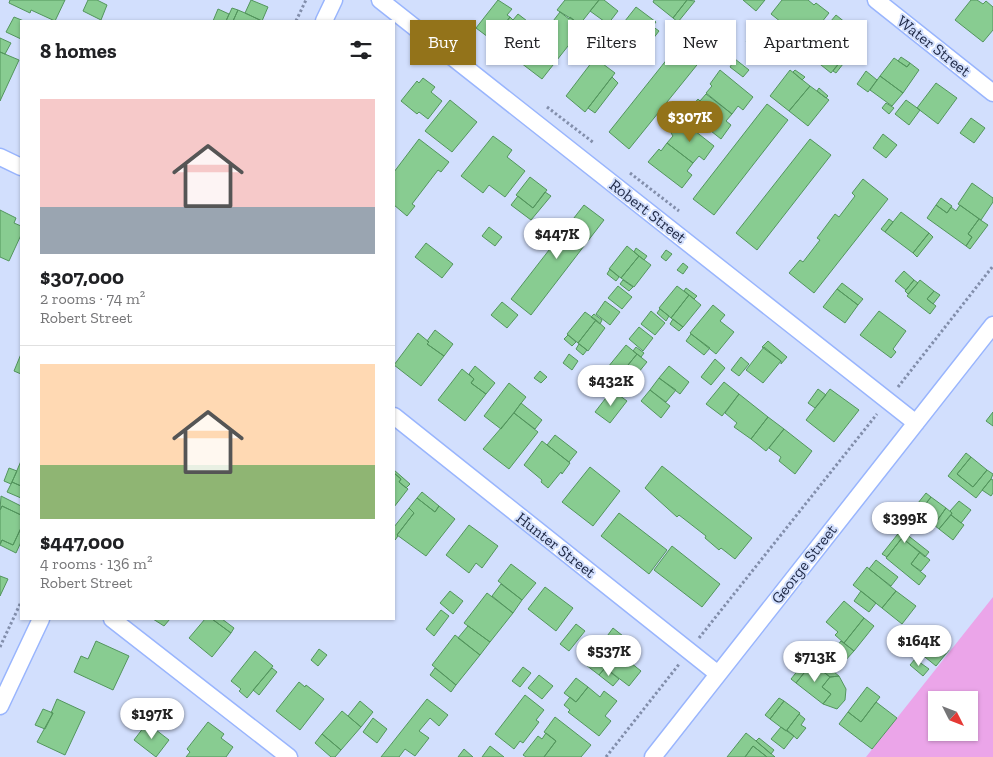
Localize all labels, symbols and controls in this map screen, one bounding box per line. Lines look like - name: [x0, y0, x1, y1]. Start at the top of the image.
- street label: Water Street: [894, 12, 974, 81]
- chip: Buy: [410, 20, 476, 65]
- chip: Rent: [486, 20, 558, 65]
- chip: Filters: [568, 20, 655, 65]
- chip: New: [665, 20, 736, 65]
- chip: Apartment: [746, 20, 867, 65]
- icon: filters: [347, 36, 375, 64]
- text: 8 homes: [40, 38, 117, 63]
- pin: $307K: [655, 100, 725, 143]
- text: $307K: [668, 107, 712, 126]
- icon: home: [163, 131, 253, 221]
- street label: Robert Street: [606, 175, 690, 247]
- pin: $447K: [522, 218, 592, 260]
- text: $447K: [535, 224, 579, 243]
- text: $307,000: [40, 264, 124, 289]
- text: 2 rooms · 74 m²: [40, 289, 145, 308]
- text: Robert Street: [40, 308, 132, 327]
- pin: $432K: [576, 364, 646, 407]
- text: $432K: [589, 371, 633, 390]
- icon: home: [163, 397, 253, 487]
- pin: $399K: [870, 502, 940, 544]
- street label: Hunter Street: [512, 508, 600, 582]
- text: $399K: [883, 508, 927, 527]
- street label: George Street: [767, 520, 841, 608]
- text: $447,000: [40, 529, 124, 554]
- text: 4 rooms · 136 m²: [40, 554, 152, 573]
- text: Robert Street: [40, 573, 132, 592]
- pin: $164K: [884, 624, 954, 667]
- text: $164K: [898, 631, 940, 650]
- pin: $537K: [574, 634, 644, 677]
- pin: $713K: [780, 640, 850, 683]
- text: $537K: [587, 641, 631, 660]
- text: $713K: [794, 647, 836, 666]
- north arrow: [928, 691, 978, 741]
- map controls: [928, 691, 978, 741]
- pin: $197K: [117, 698, 187, 740]
- text: $197K: [131, 704, 173, 723]

